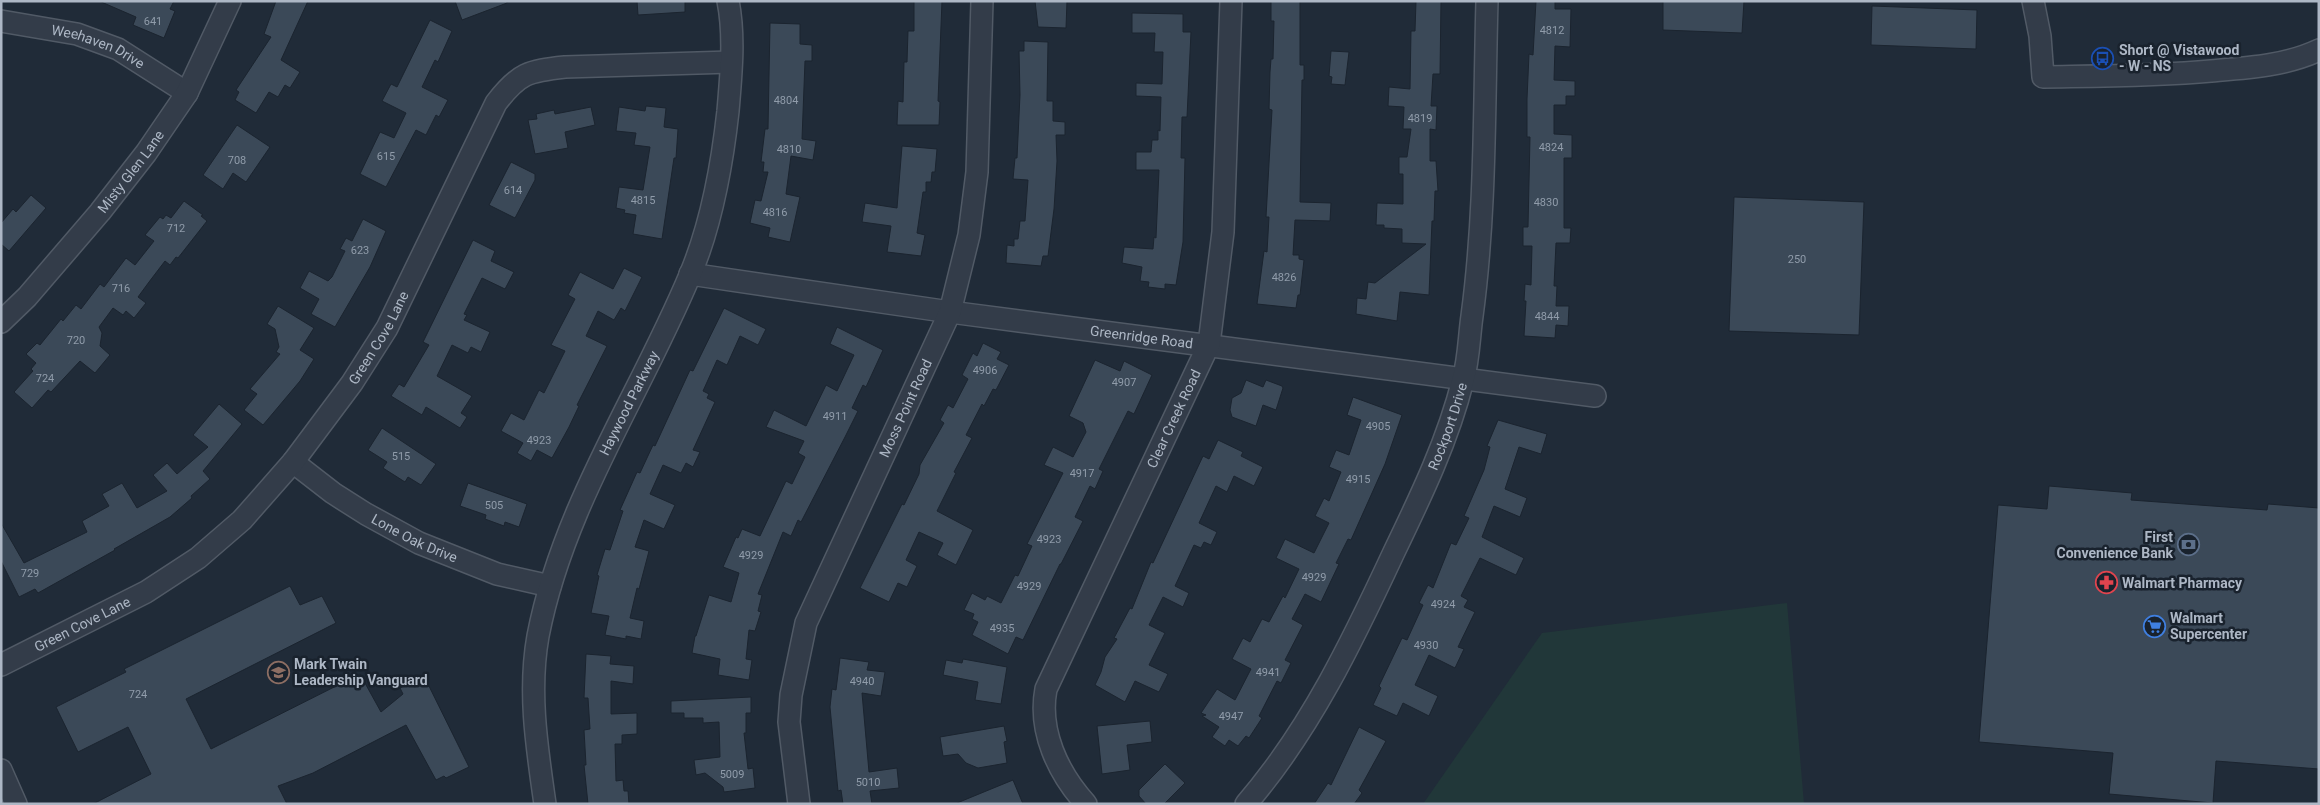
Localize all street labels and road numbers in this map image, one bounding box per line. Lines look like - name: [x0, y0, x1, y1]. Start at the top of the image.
- street label: Weehaven Drive: [50, 22, 147, 72]
- street label: Misty Glen Lane: [94, 127, 167, 216]
- street label: Green Cove Lane: [345, 289, 412, 387]
- street label: Greenridge Road: [1089, 322, 1194, 352]
- street label: Haywood Parkway: [596, 348, 662, 458]
- street label: Moss Point Road: [876, 357, 935, 460]
- street label: Clear Creek Road: [1144, 367, 1204, 471]
- street label: Rockport Drive: [1425, 381, 1470, 472]
- street label: Lone Oak Drive: [369, 511, 460, 565]
- street label: Green Cove Lane: [32, 593, 133, 655]

